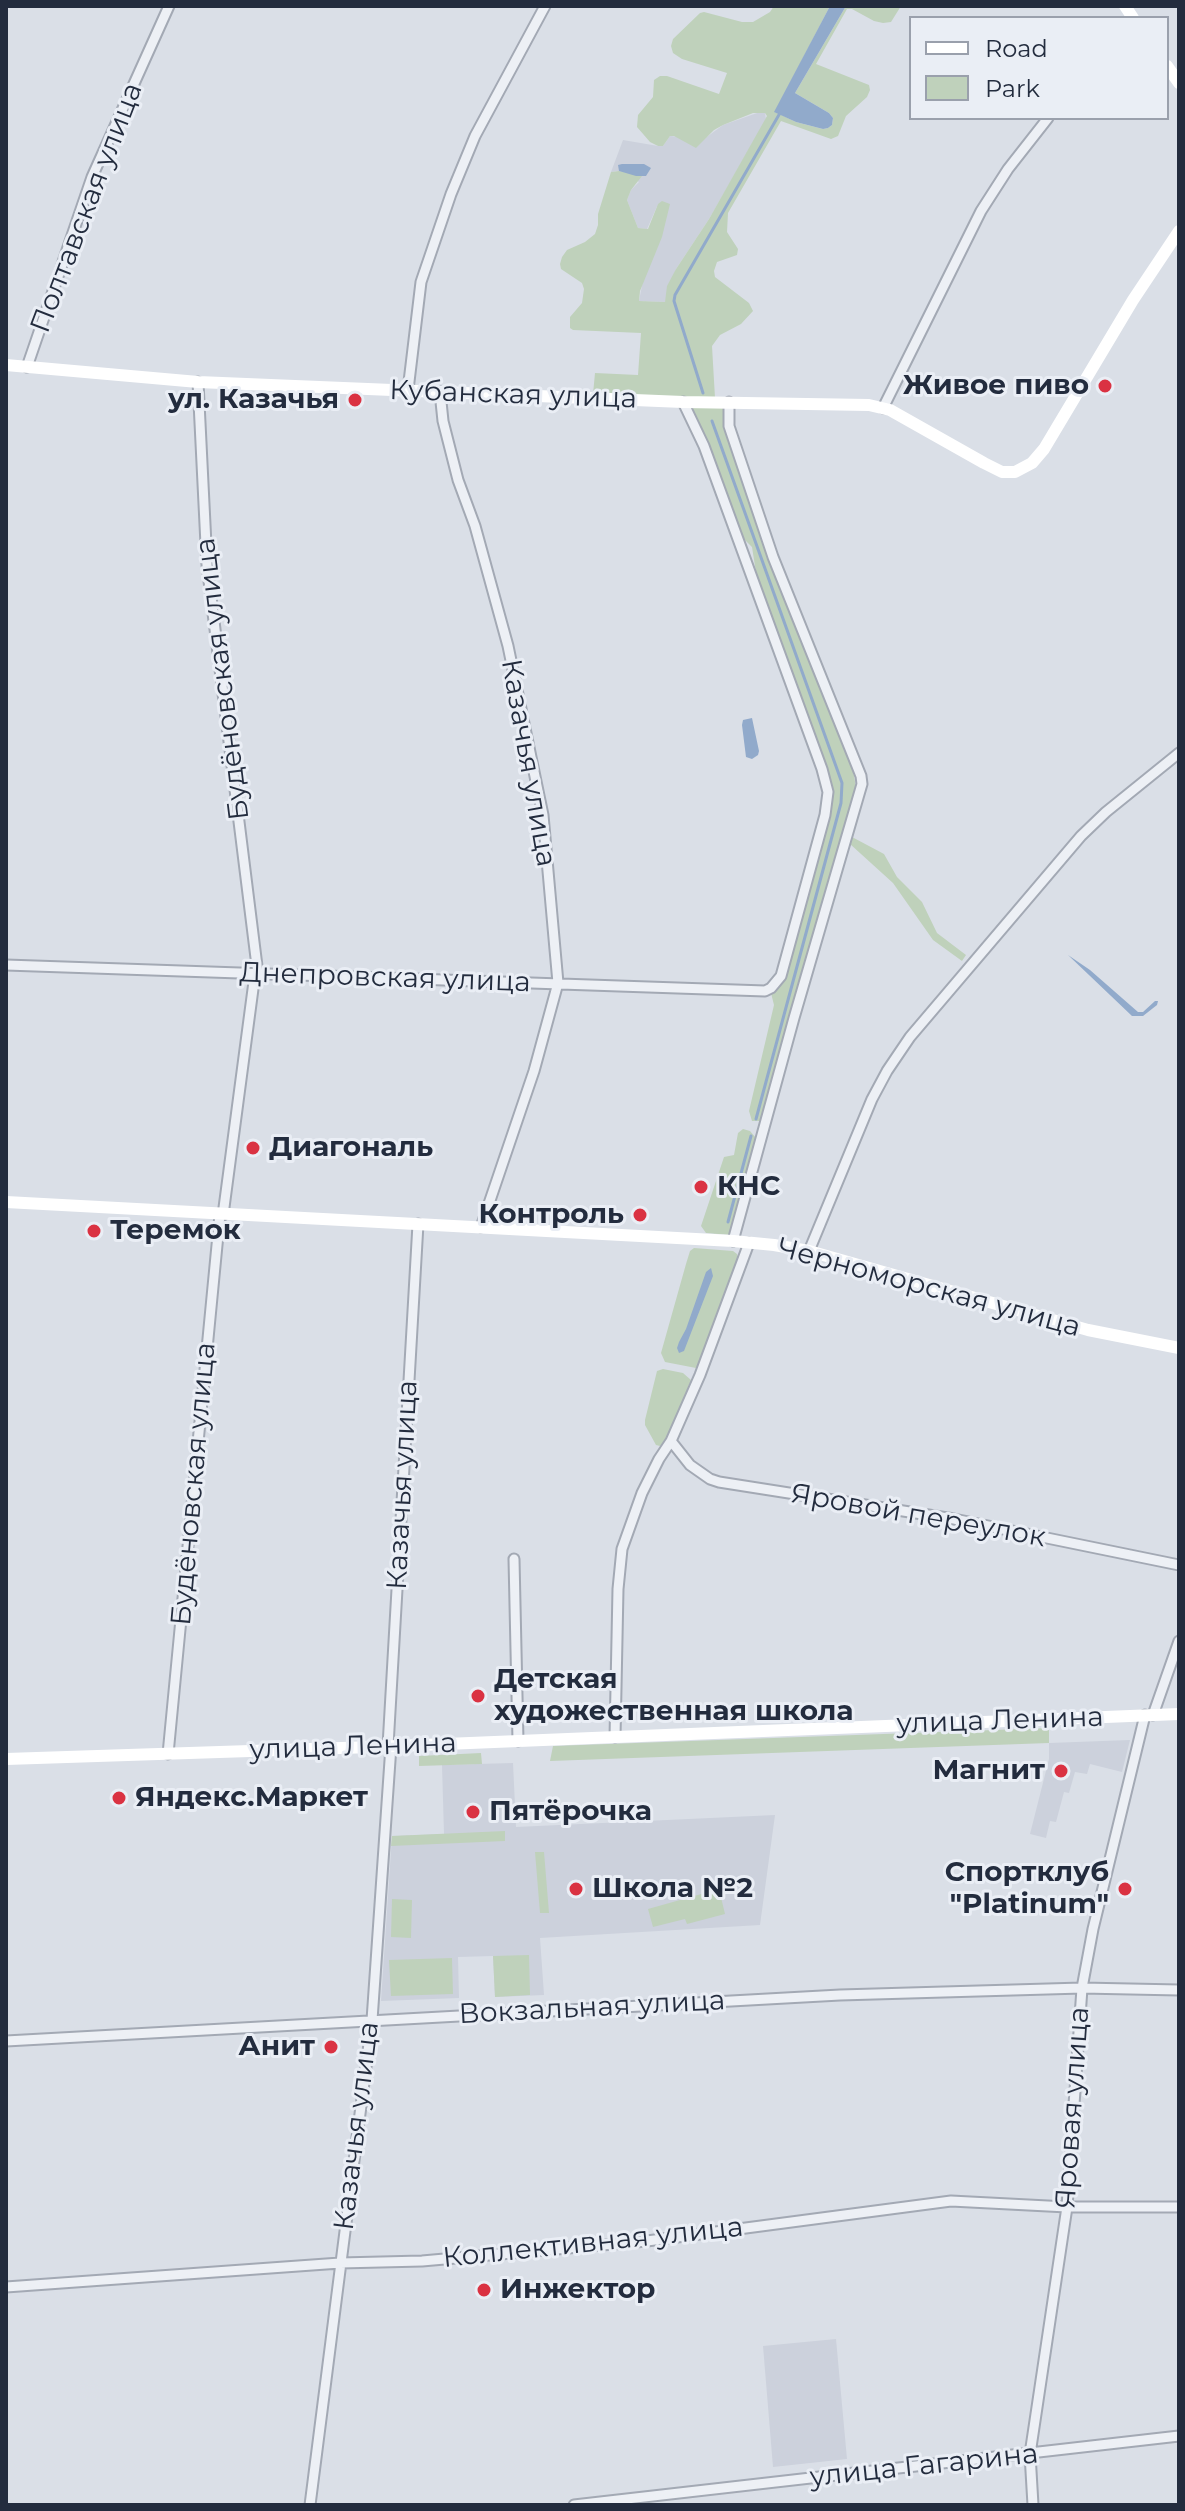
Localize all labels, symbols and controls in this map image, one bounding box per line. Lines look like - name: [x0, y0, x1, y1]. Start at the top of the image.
- legend: [909, 16, 1169, 120]
- text: Road: [985, 34, 1048, 63]
- text: Park: [985, 74, 1040, 103]
- street label: Полтавская улица: [24, 78, 150, 338]
- place label: Живое пиво: [903, 369, 1089, 403]
- street label: Кубанская улица: [389, 374, 637, 416]
- marker: Живое пиво: [1096, 377, 1114, 395]
- place label: ул. Казачья: [168, 383, 339, 417]
- marker: ул. Казачья: [346, 391, 364, 409]
- street label: Будёновская улица: [189, 536, 257, 822]
- street label: Казачья улица: [493, 657, 563, 869]
- street label: Днепровская улица: [239, 956, 531, 1000]
- place label: Диагональ: [269, 1131, 433, 1165]
- marker: Диагональ: [244, 1139, 262, 1157]
- place label: КНС: [717, 1170, 780, 1204]
- marker: КНС: [692, 1178, 710, 1196]
- place label: Контроль: [478, 1198, 624, 1232]
- marker: Контроль: [631, 1206, 649, 1224]
- place label: Теремок: [110, 1214, 241, 1248]
- marker: Теремок: [85, 1222, 103, 1240]
- street label: Черноморская улица: [774, 1231, 1084, 1345]
- street label: Будёновская улица: [165, 1341, 223, 1627]
- street label: Казачья улица: [381, 1379, 425, 1591]
- street label: Яровой переулок: [788, 1477, 1048, 1555]
- place label: Детская художественная школа: [494, 1663, 853, 1729]
- marker: Детская художественная школа: [469, 1687, 487, 1705]
- street label: улица Ленина: [896, 1701, 1104, 1741]
- street label: улица Ленина: [249, 1727, 457, 1767]
- place label: Магнит: [932, 1754, 1045, 1788]
- marker: Магнит: [1052, 1762, 1070, 1780]
- place label: Яндекс.Маркет: [135, 1781, 368, 1815]
- marker: Яндекс.Маркет: [110, 1789, 128, 1807]
- place label: Пятёрочка: [489, 1795, 652, 1829]
- marker: Пятёрочка: [464, 1803, 482, 1821]
- place label: Спортклуб "Platinum": [945, 1856, 1109, 1922]
- place label: Школа №2: [592, 1872, 753, 1906]
- marker: Школа №2: [567, 1880, 585, 1898]
- marker: Спортклуб "Platinum": [1116, 1880, 1134, 1898]
- street label: Вокзальная улица: [458, 1984, 726, 2032]
- street label: Яровая улица: [1049, 2006, 1097, 2210]
- street label: Казачья улица: [328, 2020, 386, 2232]
- place label: Анит: [238, 2030, 315, 2064]
- marker: Анит: [322, 2038, 340, 2056]
- street label: Коллективная улица: [441, 2211, 745, 2275]
- place label: Инжектор: [500, 2273, 656, 2307]
- marker: Инжектор: [475, 2281, 493, 2299]
- street label: улица Гагарина: [808, 2437, 1040, 2495]

